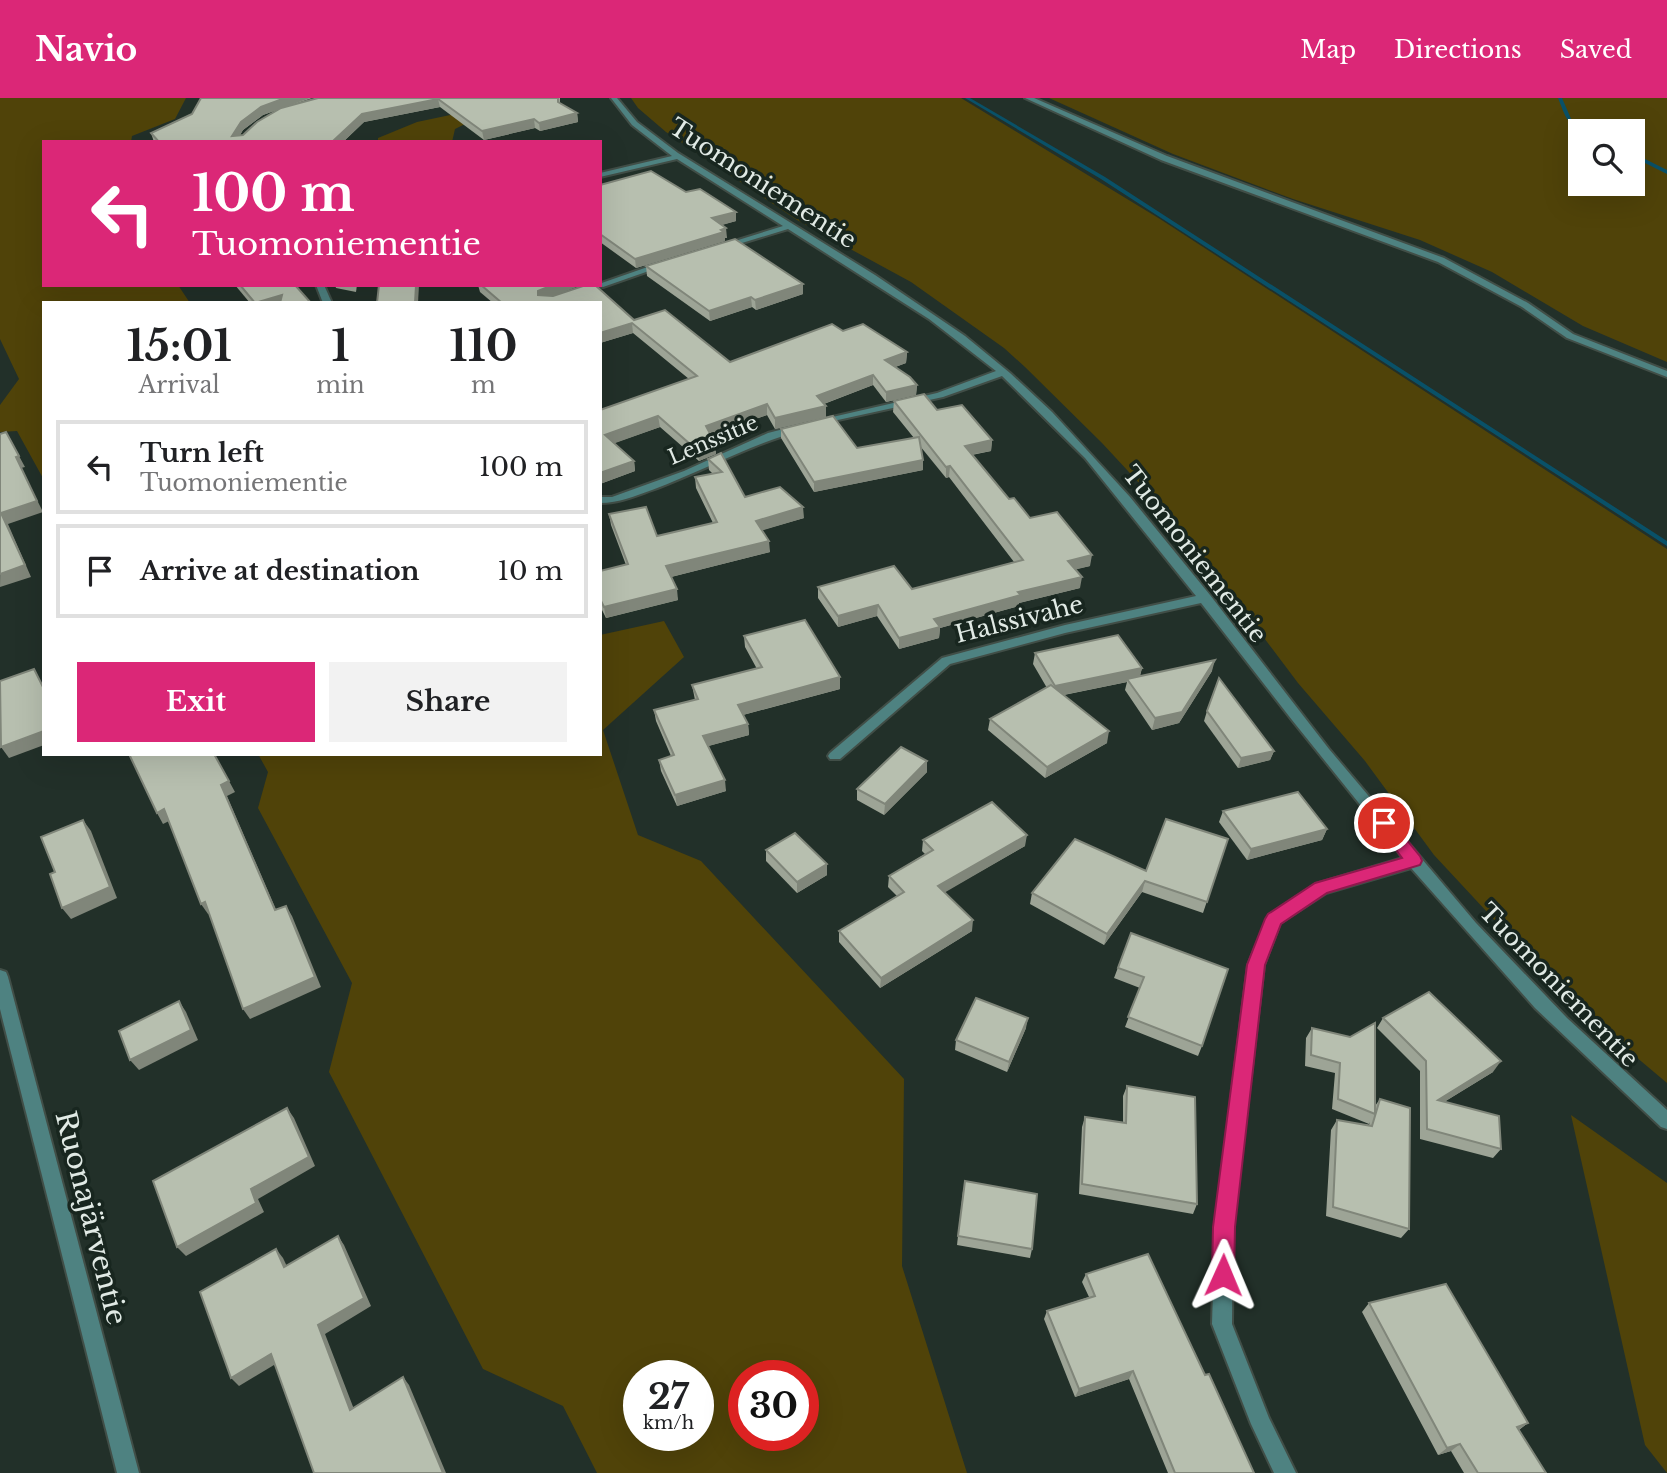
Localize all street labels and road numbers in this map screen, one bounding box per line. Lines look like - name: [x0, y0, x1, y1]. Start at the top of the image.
- street label: Tuomoniementie: [664, 112, 862, 254]
- street label: Lenssitie: [664, 409, 762, 471]
- street label: Tuomoniementie: [1117, 460, 1273, 648]
- street label: Halssivahe: [952, 589, 1086, 649]
- street label: Tuomoniementie: [1473, 897, 1645, 1073]
- street label: Ruonajärventie: [47, 1107, 135, 1329]

